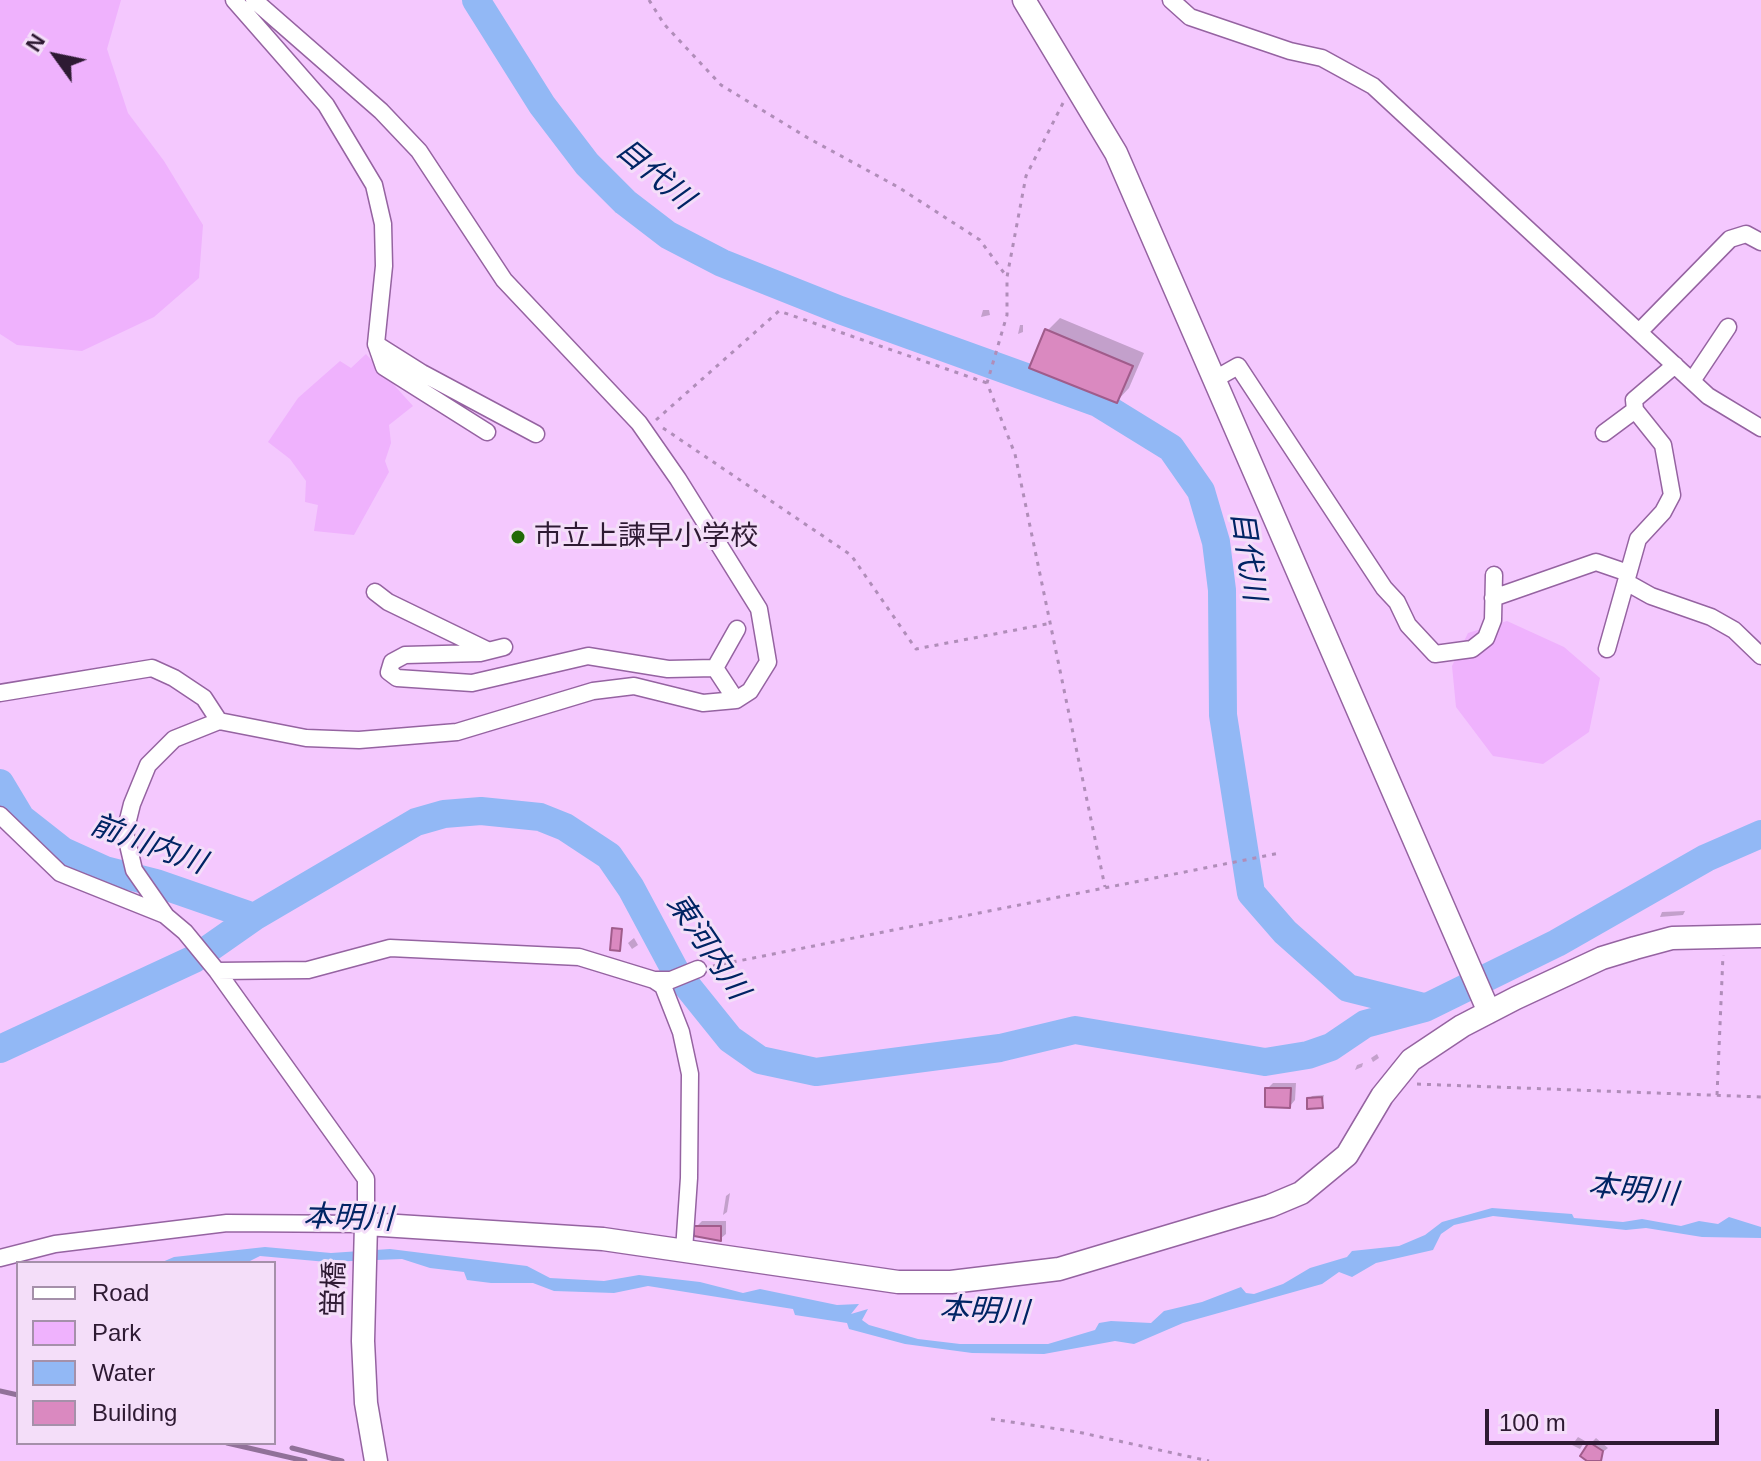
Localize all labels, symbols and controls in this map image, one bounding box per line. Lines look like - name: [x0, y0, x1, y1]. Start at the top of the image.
- north arrow: [16, 16, 96, 96]
- text: N: [21, 29, 50, 56]
- water label: 目代川: [608, 132, 700, 218]
- water label: 目代川: [1222, 509, 1272, 603]
- place label: 市立上諫早小学校: [534, 520, 758, 554]
- marker: 市立上諫早小学校: [509, 528, 527, 546]
- water label: 前川内川: [85, 808, 211, 882]
- water label: 東河内川: [659, 887, 755, 1007]
- water label: 本明川: [1586, 1168, 1680, 1214]
- water label: 本明川: [302, 1199, 394, 1239]
- street label: 蛍橋: [317, 1260, 353, 1318]
- legend: [16, 1261, 276, 1445]
- text: Road: [92, 1279, 149, 1306]
- water label: 本明川: [938, 1292, 1030, 1332]
- text: Park: [92, 1319, 141, 1346]
- text: Water: [92, 1359, 155, 1386]
- scale bar: [1489, 1393, 1723, 1443]
- text: Building: [92, 1399, 177, 1426]
- text: 100 m: [1499, 1409, 1566, 1436]

